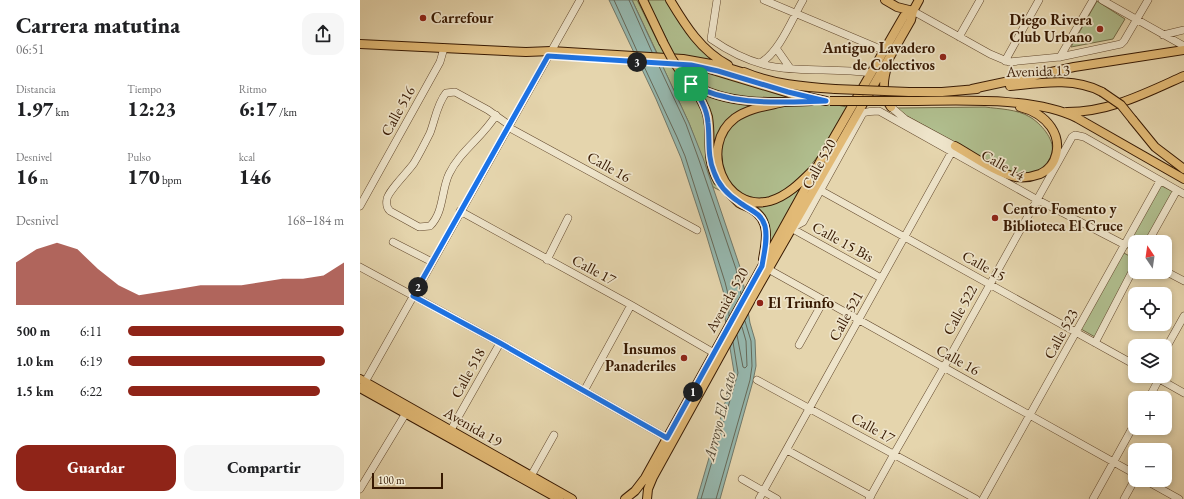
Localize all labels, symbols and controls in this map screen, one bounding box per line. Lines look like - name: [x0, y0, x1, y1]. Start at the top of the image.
- place label: Carrefour: [431, 8, 494, 27]
- place label: Diego Rivera Club Urbano: [1009, 10, 1092, 46]
- text: Carrera matutina: [16, 11, 180, 40]
- button: share: [302, 13, 344, 55]
- marker: Carrefour: [418, 13, 428, 23]
- marker: Diego Rivera Club Urbano: [1095, 24, 1105, 34]
- place label: Antiguo Lavadero de Colectivos: [822, 38, 935, 74]
- text: 06:51: [16, 41, 44, 58]
- pin: 3: [627, 52, 647, 72]
- marker: Antiguo Lavadero de Colectivos: [938, 52, 948, 62]
- text: 3: [634, 55, 640, 69]
- street label: Avenida 13: [1005, 60, 1070, 81]
- pin: [674, 67, 708, 101]
- icon: arrive: [680, 73, 702, 95]
- text: Distancia: [16, 82, 56, 96]
- text: Tiempo: [127, 82, 161, 96]
- text: Ritmo: [239, 82, 267, 96]
- street label: Calle 516: [376, 82, 419, 139]
- text: 1.97: [16, 96, 53, 122]
- text: 12:23: [127, 96, 176, 122]
- text: 6:17: [239, 96, 277, 122]
- text: km: [53, 105, 69, 119]
- text: /km: [277, 105, 297, 119]
- street label: Calle 520: [797, 135, 840, 192]
- street label: Calle 14: [978, 145, 1029, 185]
- street label: Calle 16: [584, 147, 634, 186]
- text: Desnivel: [16, 150, 52, 164]
- text: Pulso: [127, 150, 151, 164]
- text: kcal: [239, 150, 255, 164]
- text: 16: [16, 164, 38, 190]
- text: 170: [127, 164, 160, 190]
- text: 146: [239, 164, 271, 190]
- text: m: [38, 173, 48, 187]
- text: bpm: [160, 173, 182, 187]
- place label: Centro Fomento y Biblioteca El Cruce: [1003, 199, 1123, 235]
- text: Desnivel: [16, 212, 59, 229]
- text: 168–184 m: [287, 212, 344, 229]
- marker: Centro Fomento y Biblioteca El Cruce: [990, 213, 1000, 223]
- street label: Calle 15 Bis: [809, 217, 877, 266]
- north arrow: [1128, 235, 1172, 279]
- map controls: [1128, 235, 1172, 487]
- street label: Calle 15: [959, 246, 1009, 285]
- street label: Calle 17: [569, 250, 620, 289]
- street label: Avenida 520: [701, 264, 752, 336]
- pin: 2: [408, 277, 428, 297]
- text: 2: [415, 280, 421, 294]
- street label: Calle 522: [938, 281, 981, 338]
- street label: Calle 521: [824, 287, 867, 344]
- button: locate: [1128, 287, 1172, 331]
- place label: El Triunfo: [768, 293, 834, 312]
- marker: El Triunfo: [755, 298, 765, 308]
- street label: Calle 523: [1039, 305, 1082, 362]
- text: 500 m: [16, 323, 50, 340]
- text: 6:11: [80, 323, 102, 340]
- place label: Insumos Panaderiles: [605, 339, 676, 375]
- button: layers: [1128, 339, 1172, 383]
- street label: Calle 16: [933, 340, 983, 379]
- street label: Calle 518: [446, 344, 489, 401]
- text: 1.0 km: [16, 353, 54, 370]
- text: 6:19: [80, 353, 102, 370]
- marker: Insumos Panaderiles: [679, 353, 689, 363]
- water label: Arroyo El Gato: [698, 370, 741, 464]
- pin: 1: [683, 382, 703, 402]
- text: 1.5 km: [16, 383, 54, 400]
- text: 6:22: [80, 383, 102, 400]
- text: 1: [690, 385, 696, 399]
- button: +: [1128, 391, 1172, 435]
- street label: Avenida 19: [440, 402, 506, 451]
- street label: Calle 17: [848, 408, 899, 448]
- button: −: [1128, 443, 1172, 487]
- button: Guardar: [16, 445, 176, 491]
- button: Compartir: [184, 445, 344, 491]
- scale bar: [372, 471, 443, 490]
- text: 100 m: [378, 473, 405, 487]

